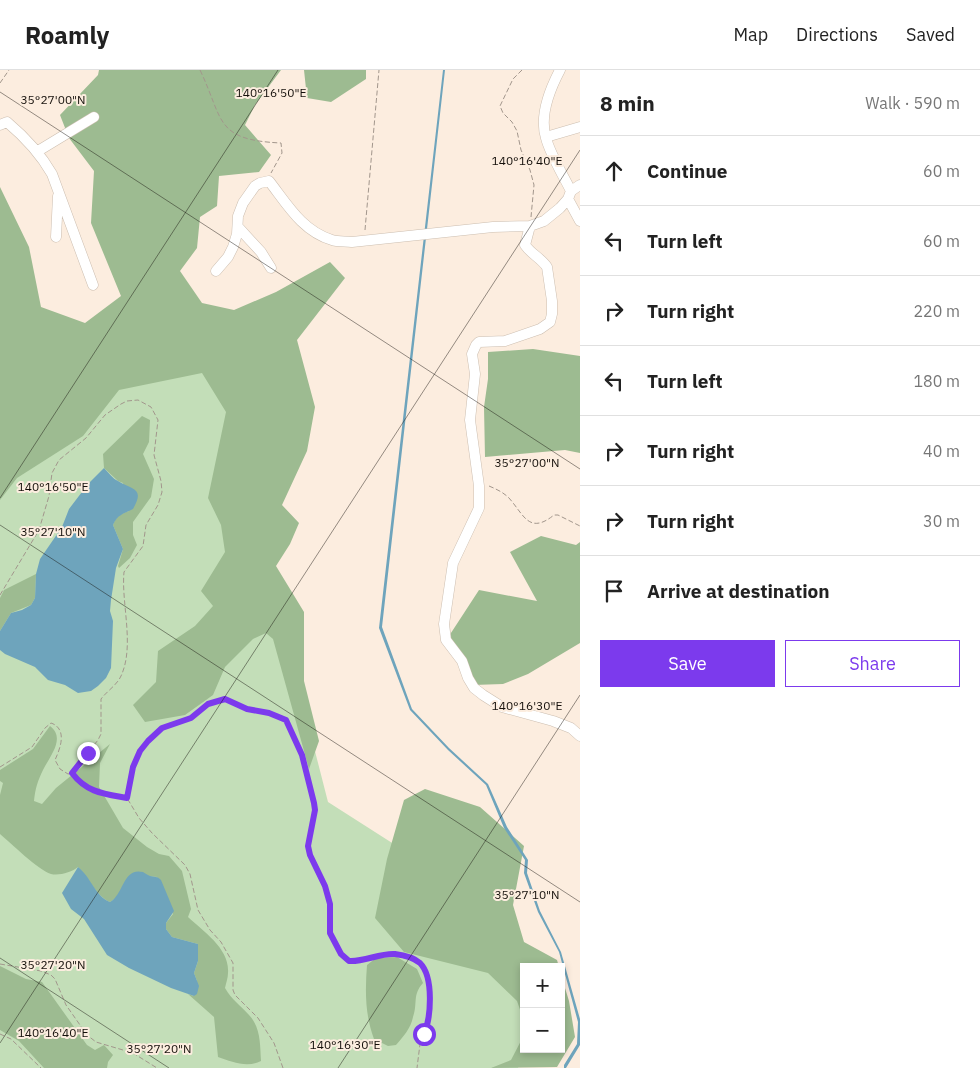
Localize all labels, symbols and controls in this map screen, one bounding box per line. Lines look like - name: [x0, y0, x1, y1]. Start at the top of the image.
- text: Roamly: [25, 19, 109, 51]
- text: Map: [733, 23, 768, 46]
- text: Directions: [796, 23, 878, 46]
- text: Saved: [906, 23, 955, 46]
- text: 140°16'50"E: [236, 85, 306, 100]
- text: 8 min: [600, 89, 655, 117]
- text: 35°27'00"N: [20, 92, 86, 107]
- text: Walk · 590 m: [865, 93, 960, 113]
- text: 140°16'40"E: [492, 153, 562, 168]
- icon: ahead: [600, 157, 628, 185]
- text: Continue: [647, 159, 727, 183]
- text: 60 m: [923, 161, 960, 181]
- icon: left: [600, 227, 628, 255]
- text: Turn left: [647, 229, 723, 253]
- text: 60 m: [923, 231, 960, 251]
- icon: right: [600, 297, 628, 325]
- text: Turn right: [647, 299, 734, 323]
- text: 220 m: [913, 301, 960, 321]
- icon: left: [600, 367, 628, 395]
- text: Turn left: [647, 369, 723, 393]
- text: 180 m: [913, 371, 960, 391]
- icon: right: [600, 437, 628, 465]
- text: Turn right: [647, 439, 734, 463]
- text: 40 m: [923, 441, 960, 461]
- text: 35°27'00"N: [494, 455, 560, 470]
- text: 140°16'50"E: [18, 479, 88, 494]
- icon: right: [600, 507, 628, 535]
- text: Turn right: [647, 509, 734, 533]
- text: 30 m: [923, 511, 960, 531]
- text: 35°27'10"N: [20, 524, 86, 539]
- icon: arrive: [600, 577, 628, 605]
- text: Arrive at destination: [647, 579, 830, 603]
- button: Save: [600, 640, 775, 687]
- button: Share: [785, 640, 960, 687]
- text: 140°16'30"E: [492, 698, 562, 713]
- route end: [77, 742, 100, 765]
- text: 35°27'10"N: [494, 887, 560, 902]
- text: 35°27'20"N: [20, 957, 86, 972]
- map controls: [520, 963, 565, 1053]
- button: +: [520, 963, 565, 1008]
- button: −: [520, 1008, 565, 1053]
- route start: [413, 1023, 436, 1046]
- text: 140°16'40"E: [18, 1025, 88, 1040]
- text: 140°16'30"E: [310, 1037, 380, 1052]
- text: 35°27'20"N: [126, 1041, 192, 1056]

